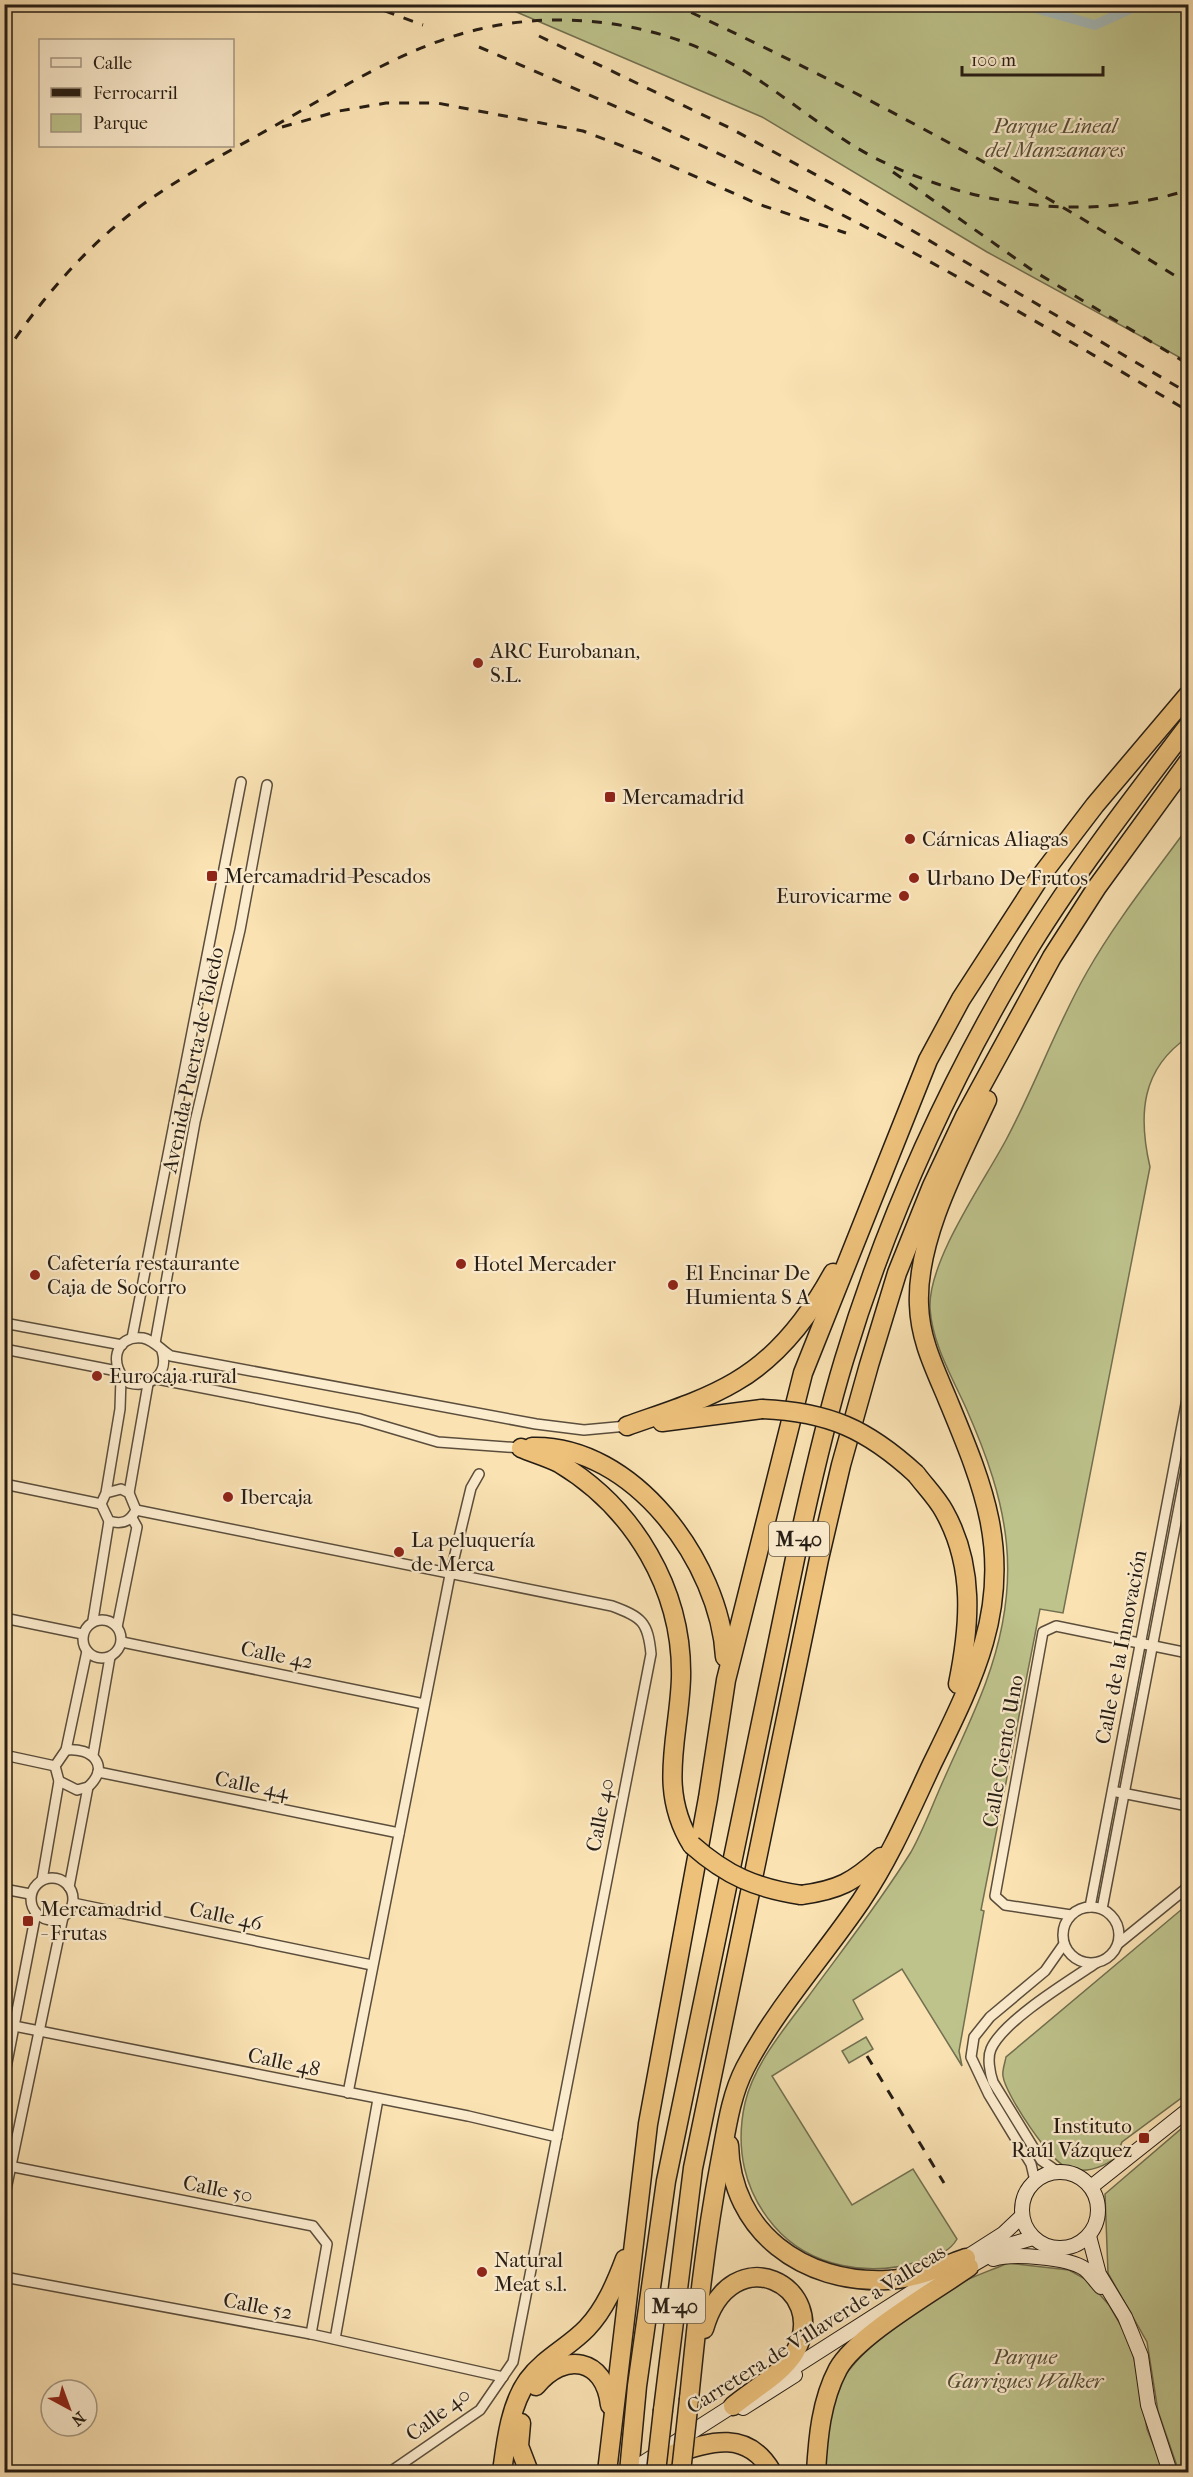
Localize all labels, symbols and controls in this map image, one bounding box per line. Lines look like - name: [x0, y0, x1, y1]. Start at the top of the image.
- legend: [39, 39, 234, 147]
- scale bar: [962, 39, 1103, 77]
- text: 100 m: [971, 50, 1016, 71]
- text: Calle: [93, 53, 132, 74]
- text: Ferrocarril: [93, 83, 178, 104]
- text: Parque: [93, 113, 148, 134]
- park label: Parque Lineal del Manzanares: [985, 114, 1125, 162]
- place label: ARC Eurobanan, S.L.: [489, 639, 640, 687]
- marker: ARC Eurobanan, S.L.: [471, 656, 485, 670]
- place label: Mercamadrid: [622, 785, 745, 809]
- marker: Mercamadrid: [603, 790, 617, 804]
- place label: Cárnicas Aliagas: [922, 827, 1069, 851]
- marker: Cárnicas Aliagas: [903, 832, 917, 846]
- place label: Mercamadrid-Pescados: [224, 864, 431, 888]
- place label: Urbano De Frutos: [926, 866, 1088, 890]
- marker: Mercamadrid-Pescados: [205, 869, 219, 883]
- marker: Urbano De Frutos: [907, 871, 921, 885]
- place label: Eurovicarme: [776, 884, 892, 908]
- marker: Eurovicarme: [897, 889, 911, 903]
- street label: Avenida Puerta de Toledo: [157, 945, 229, 1176]
- place label: Cafetería restaurante Caja de Socorro: [47, 1251, 240, 1299]
- place label: Hotel Mercader: [473, 1252, 616, 1276]
- marker: Hotel Mercader: [454, 1257, 468, 1271]
- place label: El Encinar De Humienta S A: [685, 1261, 810, 1309]
- marker: Cafetería restaurante Caja de Socorro: [28, 1268, 42, 1282]
- marker: El Encinar De Humienta S A: [666, 1278, 680, 1292]
- place label: Eurocaja rural: [109, 1364, 237, 1388]
- marker: Eurocaja rural: [90, 1369, 104, 1383]
- place label: Ibercaja: [240, 1485, 313, 1509]
- marker: Ibercaja: [221, 1490, 235, 1504]
- road number: M-40: [769, 1522, 829, 1556]
- place label: La peluquería de Merca: [411, 1528, 535, 1576]
- marker: La peluquería de Merca: [392, 1545, 406, 1559]
- street label: Calle de la Innovación: [1090, 1548, 1152, 1746]
- street label: Calle 42: [239, 1636, 316, 1674]
- street label: Calle Ciento Uno: [978, 1673, 1028, 1829]
- street label: Calle 44: [213, 1766, 292, 1804]
- street label: Calle 40: [581, 1776, 619, 1854]
- place label: Mercamadrid - Frutas: [40, 1897, 163, 1945]
- street label: Calle 46: [187, 1897, 265, 1936]
- marker: Mercamadrid - Frutas: [21, 1914, 35, 1928]
- street label: Calle 48: [246, 2043, 322, 2081]
- place label: Instituto Raúl Vázquez: [1011, 2114, 1132, 2162]
- marker: Instituto Raúl Vázquez: [1137, 2131, 1151, 2145]
- street label: Calle 50: [181, 2170, 255, 2208]
- street label: Carretera de Villaverde a Vallecas: [682, 2239, 950, 2419]
- place label: Natural Meat s.l.: [494, 2248, 567, 2296]
- marker: Natural Meat s.l.: [475, 2265, 489, 2279]
- street label: Calle 52: [221, 2288, 295, 2325]
- road number: M-40: [645, 2289, 705, 2323]
- park label: Parque Garrigues Walker: [947, 2345, 1105, 2393]
- north arrow: [39, 2378, 99, 2438]
- street label: Calle 40: [401, 2382, 475, 2446]
- text: N: [67, 2408, 89, 2431]

